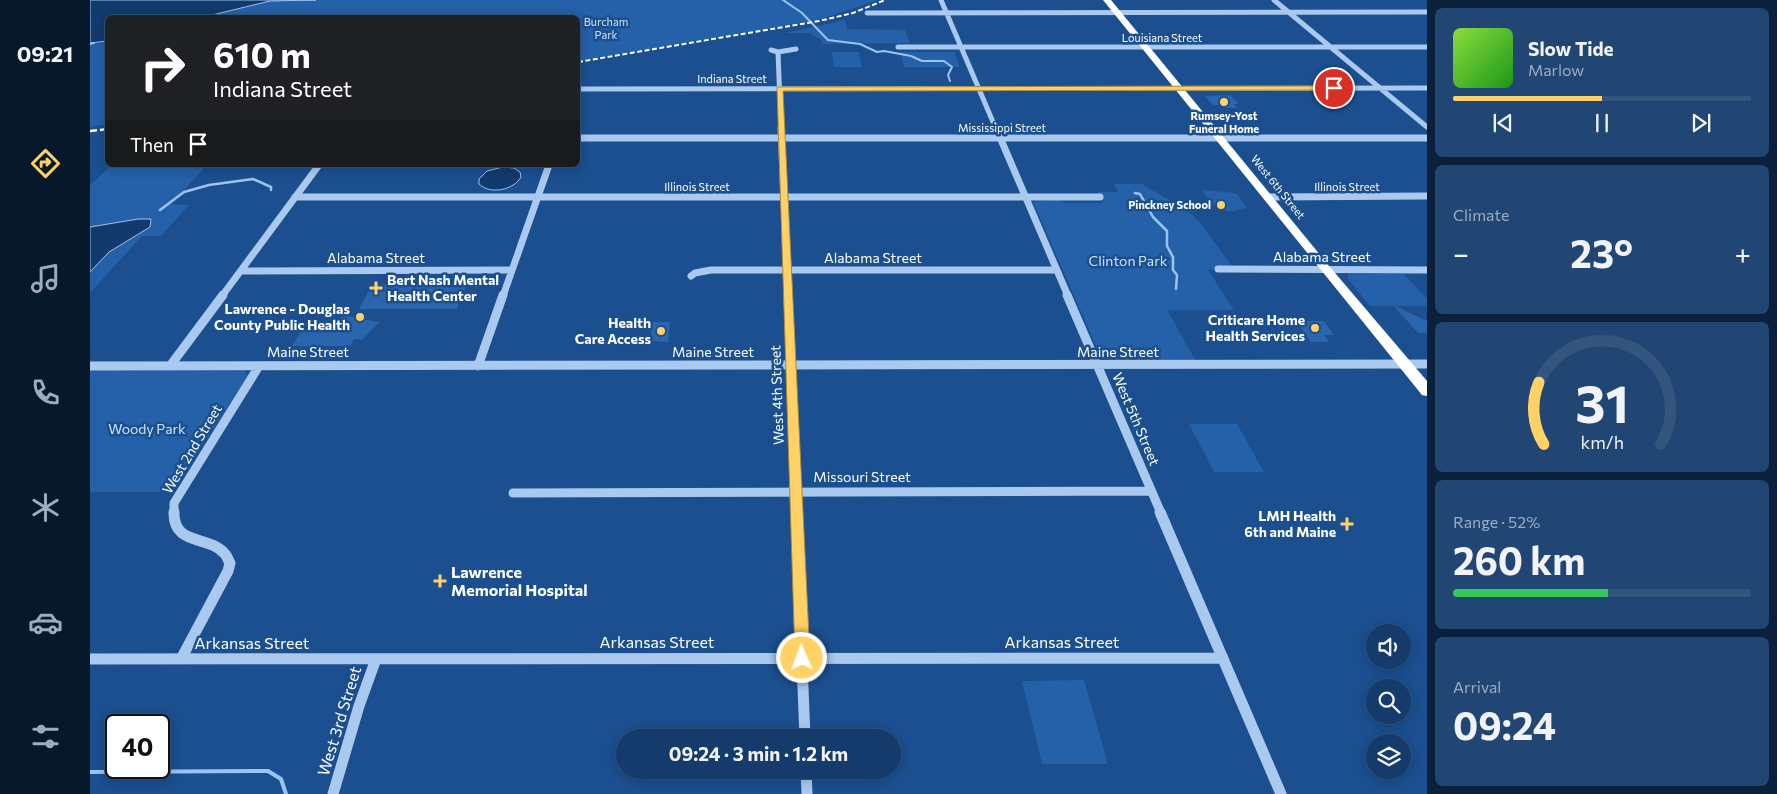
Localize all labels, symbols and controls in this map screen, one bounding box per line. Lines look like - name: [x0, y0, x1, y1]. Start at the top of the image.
- park label: Burcham Park: [584, 15, 628, 41]
- street label: Louisiana Street: [1122, 31, 1203, 44]
- text: 610 m: [213, 32, 311, 75]
- icon: right: [130, 35, 195, 100]
- text: Slow Tide: [1528, 37, 1614, 60]
- text: 09:21: [17, 40, 73, 67]
- text: Marlow: [1528, 60, 1584, 79]
- pin: [1313, 67, 1355, 109]
- street label: Indiana Street: [697, 72, 767, 85]
- icon: arrive: [1320, 74, 1348, 102]
- text: Indiana Street: [213, 75, 352, 102]
- marker: Rumsey-Yost Funeral Home: [1218, 96, 1230, 108]
- place label: Rumsey-Yost Funeral Home: [1189, 109, 1259, 135]
- icon: previous: [1489, 109, 1517, 137]
- icon: pause: [1588, 109, 1616, 137]
- icon: next: [1687, 109, 1715, 137]
- street label: Mississippi Street: [958, 121, 1047, 134]
- icon: arrive: [184, 130, 212, 158]
- text: Then: [130, 133, 174, 156]
- icon: directions: [28, 146, 63, 181]
- street label: West 6th Street: [1249, 152, 1308, 222]
- street label: Illinois Street: [664, 180, 730, 193]
- street label: Illinois Street: [1314, 180, 1380, 193]
- place label: Pinckney School: [1128, 198, 1211, 211]
- marker: Pinckney School: [1215, 199, 1227, 211]
- text: Climate: [1453, 205, 1509, 224]
- text: 23°: [1570, 229, 1633, 276]
- text: −: [1453, 236, 1469, 270]
- text: +: [1735, 236, 1751, 270]
- street label: Alabama Street: [1273, 248, 1371, 265]
- street label: Alabama Street: [327, 249, 425, 266]
- street label: Alabama Street: [824, 249, 922, 266]
- park label: Clinton Park: [1089, 252, 1168, 269]
- icon: music: [28, 261, 63, 296]
- place label: Bert Nash Mental Health Center: [387, 271, 499, 304]
- marker: Bert Nash Mental Health Center: [369, 281, 383, 295]
- place label: Lawrence - Douglas County Public Health: [214, 300, 350, 333]
- marker: Lawrence - Douglas County Public Health: [354, 311, 366, 323]
- place label: Criticare Home Health Services: [1206, 311, 1305, 344]
- place label: Health Care Access: [575, 314, 651, 347]
- marker: Criticare Home Health Services: [1309, 322, 1321, 334]
- marker: Health Care Access: [655, 325, 667, 337]
- street label: Maine Street: [267, 343, 349, 360]
- street label: Maine Street: [672, 343, 754, 360]
- street label: Maine Street: [1077, 343, 1159, 360]
- street label: West 4th Street: [766, 345, 787, 445]
- street label: West 5th Street: [1109, 370, 1164, 468]
- text: 31: [1575, 370, 1629, 434]
- icon: phone: [28, 375, 63, 410]
- street label: West 2nd Street: [158, 401, 225, 497]
- park label: Woody Park: [108, 420, 186, 437]
- text: km/h: [1580, 431, 1624, 453]
- street label: Missouri Street: [813, 468, 911, 485]
- icon: climate: [28, 490, 63, 525]
- place label: LMH Health 6th and Maine: [1244, 507, 1336, 540]
- text: Range · 52%: [1453, 512, 1540, 531]
- marker: LMH Health 6th and Maine: [1340, 517, 1354, 531]
- text: 260 km: [1453, 536, 1585, 583]
- place label: Lawrence Memorial Hospital: [451, 562, 588, 599]
- marker: Lawrence Memorial Hospital: [433, 574, 447, 588]
- icon: car: [28, 605, 63, 640]
- map controls: [1366, 624, 1411, 779]
- button: sound: [1366, 624, 1411, 669]
- position arrow: [775, 631, 827, 683]
- street label: Arkansas Street: [600, 632, 715, 651]
- street label: Arkansas Street: [1005, 632, 1120, 651]
- street label: Arkansas Street: [195, 633, 310, 652]
- street label: West 3rd Street: [313, 664, 364, 778]
- text: Arrival: [1453, 677, 1501, 696]
- button: search: [1366, 679, 1411, 724]
- text: 09:24: [1453, 701, 1556, 748]
- speed limit sign: 40: [105, 714, 170, 779]
- icon: filters: [28, 719, 63, 754]
- button: layers: [1366, 734, 1411, 779]
- text: 09:24 · 3 min · 1.2 km: [669, 742, 848, 765]

